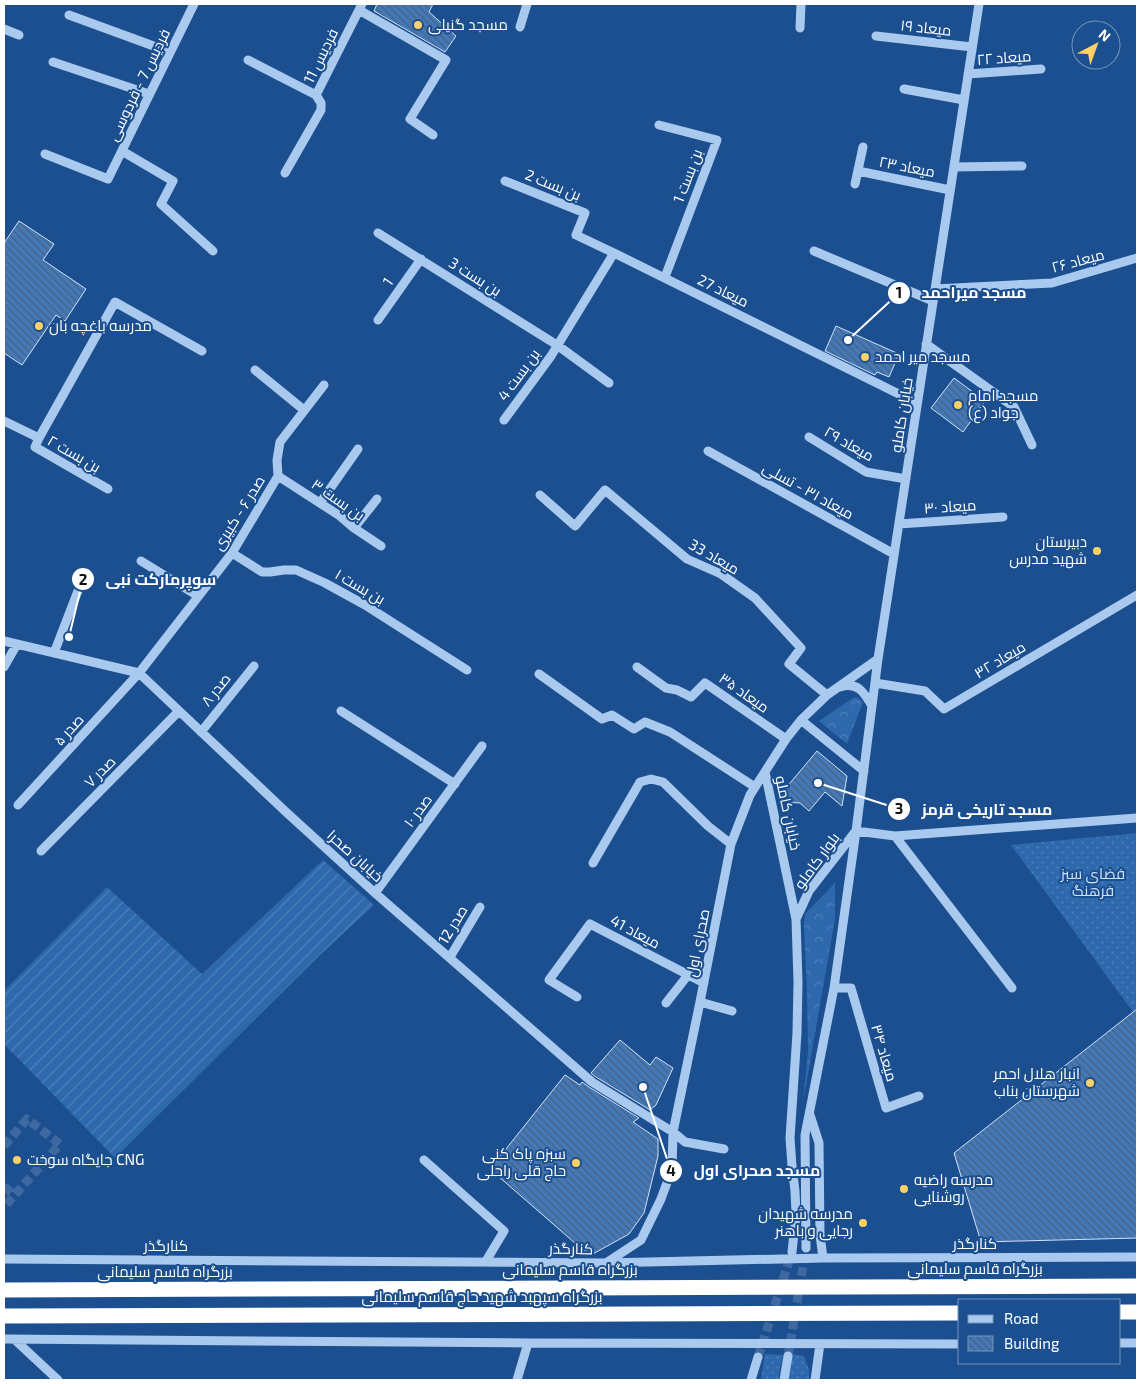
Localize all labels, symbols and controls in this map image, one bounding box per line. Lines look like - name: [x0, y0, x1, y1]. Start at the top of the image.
- place label: مسجد گنیلی: [428, 15, 508, 35]
- street label: میعاد ۱۹: [900, 15, 952, 39]
- marker: مسجد گنیلی: [412, 19, 424, 31]
- north arrow: [1071, 20, 1121, 70]
- street label: فردیس 7 - فردوسی: [103, 25, 175, 145]
- street label: فردیس 11: [299, 25, 343, 87]
- text: N: [1095, 25, 1114, 45]
- street label: میعاد ۲۲: [976, 46, 1032, 68]
- street label: بن بست 1: [669, 146, 707, 206]
- street label: میعاد ۲۳: [878, 152, 937, 180]
- street label: بن بست 2: [522, 165, 584, 205]
- street label: میعاد ۲۶: [1049, 244, 1106, 276]
- street label: بن بست 3: [445, 253, 505, 301]
- street label: میعاد 27: [695, 270, 752, 310]
- street label: 1: [378, 274, 396, 289]
- callout: مسجد میراحمد: [886, 277, 1036, 308]
- text: مسجد میراحمد: [921, 282, 1027, 302]
- text: 1: [896, 283, 902, 301]
- place label: مدرسه باغچه بان: [49, 316, 152, 336]
- marker: مدرسه باغچه بان: [33, 320, 45, 332]
- street label: بن بست 4: [493, 345, 545, 405]
- place label: مسجد میر احمد: [875, 347, 970, 366]
- marker: مسجد میر احمد: [859, 351, 871, 363]
- street label: خیابان کاملو: [886, 376, 918, 454]
- place label: مسجد امام جواد (ع): [968, 386, 1038, 424]
- marker: مسجد امام جواد (ع): [952, 399, 964, 411]
- street label: میعاد ۲۹: [821, 422, 878, 465]
- street label: بن بست ۲: [44, 431, 104, 477]
- street label: میعاد ۳۱ - تسلی: [759, 458, 857, 524]
- street label: صدر ۶ - کبیری: [208, 472, 270, 554]
- street label: بن بست ۳: [307, 474, 369, 526]
- street label: میعاد ۳۰: [923, 495, 977, 517]
- place label: دبیرستان شهید مدرس: [1009, 532, 1087, 569]
- street label: میعاد 33: [686, 535, 743, 578]
- marker: دبیرستان شهید مدرس: [1091, 545, 1103, 557]
- callout: سوپرمارکت نبی: [71, 564, 227, 595]
- street label: بن بست ۱: [331, 565, 389, 609]
- text: سوپرمارکت نبی: [106, 569, 216, 591]
- text: 2: [79, 570, 88, 588]
- street label: میعاد ۳۲: [971, 637, 1028, 681]
- street label: میعاد ۳۵: [716, 668, 773, 716]
- street label: صدر ۸: [197, 669, 235, 710]
- street label: صدر ۵: [50, 710, 88, 749]
- street label: صدر ۷: [80, 752, 119, 791]
- street label: خیابان کاملو: [770, 774, 806, 852]
- street label: صدر ۱۰: [399, 791, 436, 831]
- callout: مسجد تاریخی قرمز: [887, 793, 1063, 824]
- text: 3: [895, 799, 903, 817]
- text: مسجد تاریخی قرمز: [921, 799, 1052, 819]
- street label: خیابان صحرا: [323, 826, 387, 886]
- street label: بلوار کاملو: [790, 829, 843, 893]
- park label: فضای سبز فرهنگ: [1060, 864, 1125, 900]
- street label: صدر 12: [434, 902, 472, 948]
- street label: صحرای اول: [682, 907, 714, 979]
- street label: میعاد 41: [607, 911, 663, 952]
- street label: میعاد ۳۴: [868, 1022, 902, 1083]
- place label: انبار هلال احمر شهرستان بناب: [993, 1064, 1080, 1101]
- marker: انبار هلال احمر شهرستان بناب: [1084, 1077, 1096, 1089]
- place label: سبزه پاک کنی حاج قلی راحلی: [477, 1144, 566, 1182]
- place label: جایگاه سوخت CNG: [27, 1150, 144, 1169]
- marker: جایگاه سوخت CNG: [11, 1154, 23, 1166]
- callout: مسجد صحرای اول: [659, 1155, 830, 1186]
- marker: سبزه پاک کنی حاج قلی راحلی: [570, 1157, 582, 1169]
- text: مسجد صحرای اول: [694, 1160, 820, 1180]
- text: 4: [666, 1161, 676, 1179]
- place label: مدرسه راضیه روشنایی: [914, 1170, 993, 1207]
- marker: مدرسه راضیه روشنایی: [898, 1183, 910, 1195]
- place label: مدرسه شهیدان رجایی و باهنر: [758, 1204, 853, 1241]
- marker: مدرسه شهیدان رجایی و باهنر: [857, 1217, 869, 1229]
- street label: کنارگذر: [952, 1234, 997, 1253]
- street label: کنارگذر: [143, 1236, 188, 1255]
- street label: کنارگذر: [548, 1239, 593, 1258]
- street label: بزرگراه قاسم سلیمانی: [907, 1259, 1043, 1279]
- street label: بزرگراه قاسم سلیمانی: [502, 1260, 638, 1280]
- street label: بزرگراه قاسم سلیمانی: [97, 1262, 233, 1282]
- street label: بزرگراه سپهبد شهید حاج قاسم سلیمانی: [362, 1287, 603, 1308]
- legend: [958, 1299, 1121, 1364]
- text: Road: [1004, 1309, 1039, 1327]
- text: Building: [1004, 1334, 1060, 1352]

